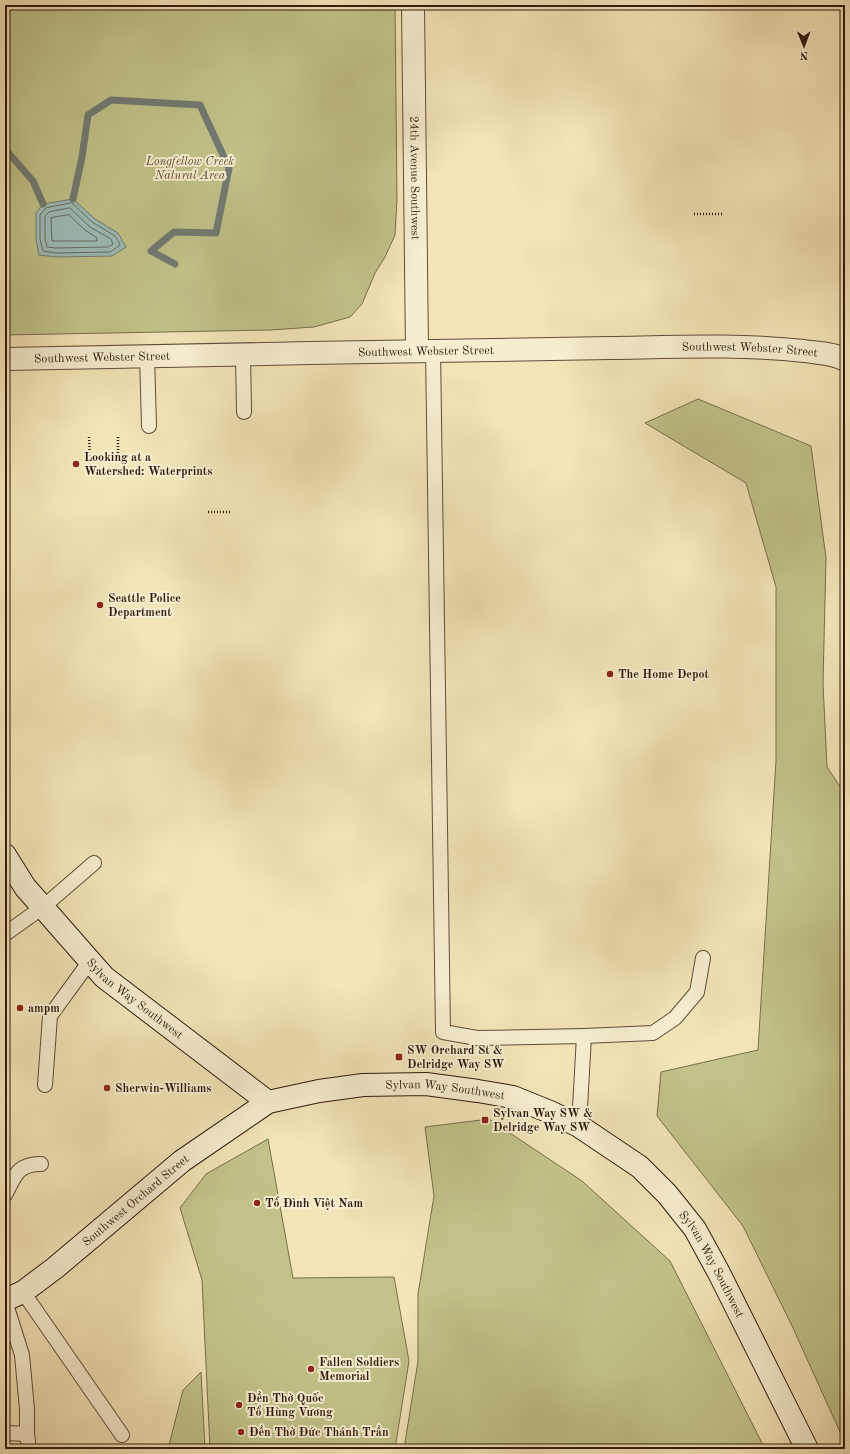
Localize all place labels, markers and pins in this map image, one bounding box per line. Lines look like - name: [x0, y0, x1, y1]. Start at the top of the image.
- place label: Looking at a Watershed: Waterprints: [84, 452, 212, 478]
- marker: Looking at a Watershed: Waterprints: [71, 459, 81, 469]
- place label: Seattle Police Department: [108, 593, 181, 619]
- marker: Seattle Police Department: [95, 600, 105, 610]
- marker: The Home Depot: [605, 669, 615, 679]
- place label: The Home Depot: [618, 669, 710, 681]
- marker: ampm: [15, 1003, 25, 1013]
- place label: ampm: [28, 1003, 60, 1015]
- place label: SW Orchard St & Delridge Way SW: [407, 1045, 504, 1071]
- marker: SW Orchard St & Delridge Way SW: [394, 1052, 404, 1062]
- marker: Sherwin-Williams: [102, 1083, 112, 1093]
- place label: Sherwin-Williams: [115, 1083, 212, 1095]
- place label: Sylvan Way SW & Delridge Way SW: [493, 1108, 593, 1134]
- marker: Sylvan Way SW & Delridge Way SW: [480, 1115, 490, 1125]
- place label: Tổ Đình Việt Nam: [265, 1196, 363, 1210]
- marker: Tổ Đình Việt Nam: [252, 1198, 262, 1208]
- place label: Fallen Soldiers Memorial: [319, 1357, 399, 1383]
- marker: Fallen Soldiers Memorial: [306, 1364, 316, 1374]
- place label: Đền Thờ Quốc Tổ Hùng Vương: [247, 1391, 333, 1419]
- marker: Đền Thờ Quốc Tổ Hùng Vương: [234, 1400, 244, 1410]
- place label: Đền Thờ Đức Thánh Trần: [249, 1425, 389, 1439]
- marker: Đền Thờ Đức Thánh Trần: [236, 1427, 246, 1437]

